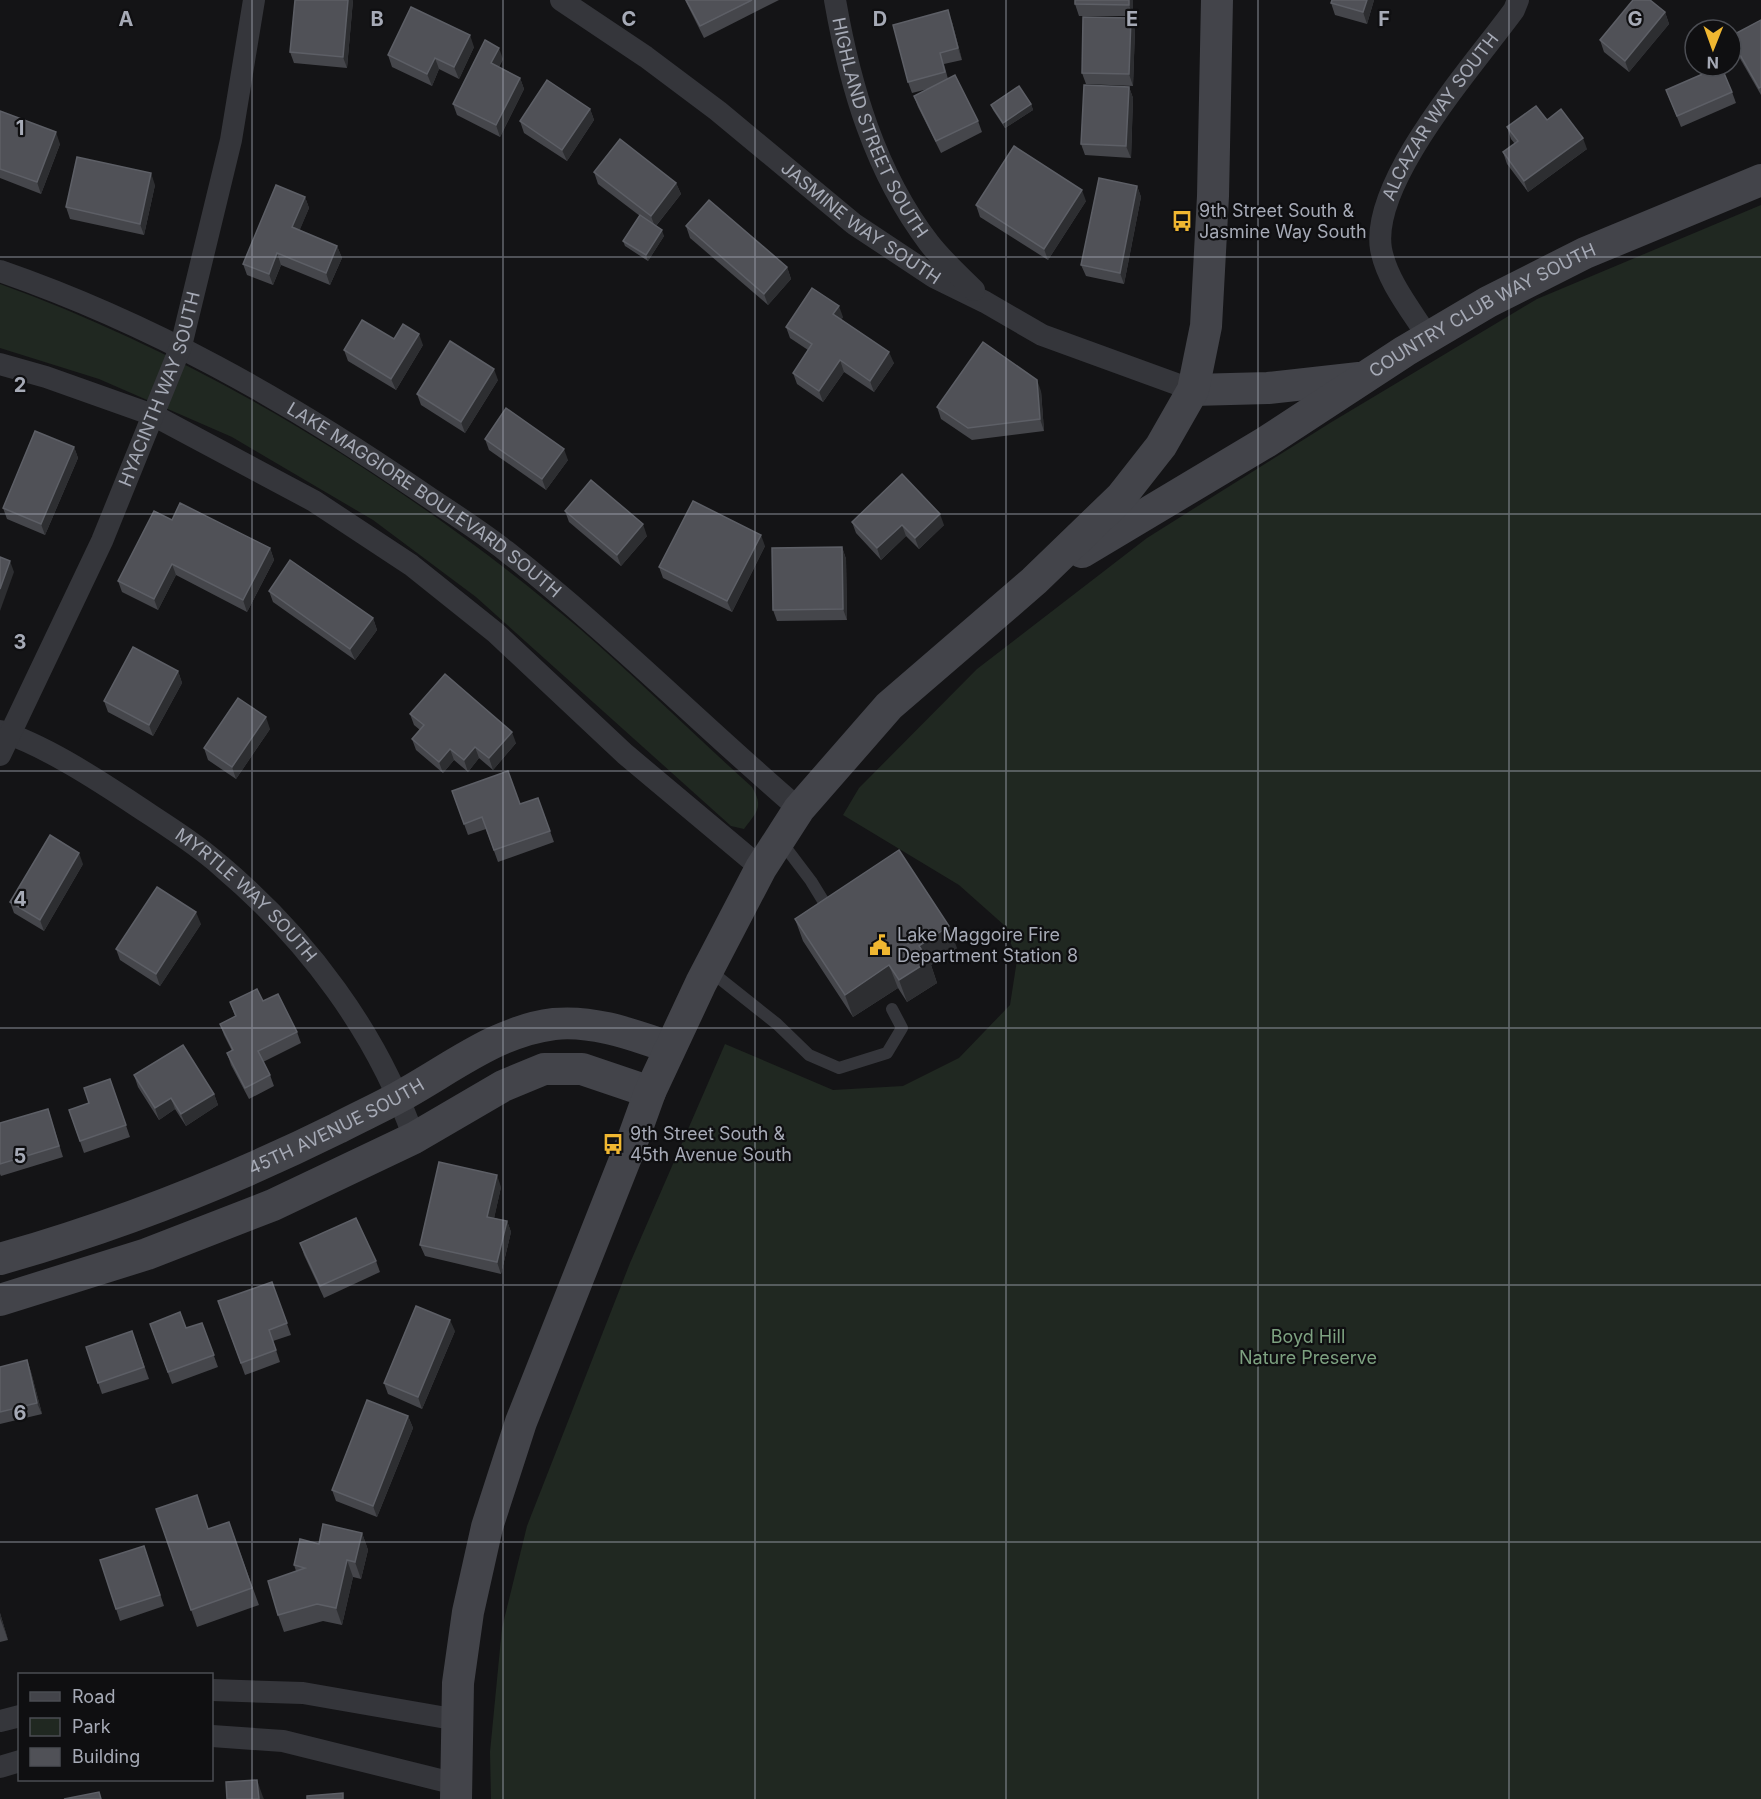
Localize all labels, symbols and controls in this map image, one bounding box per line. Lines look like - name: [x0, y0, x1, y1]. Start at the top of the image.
- text: A: [119, 7, 134, 31]
- text: B: [370, 7, 384, 31]
- text: C: [622, 7, 636, 31]
- text: E: [1126, 7, 1138, 31]
- text: F: [1378, 7, 1390, 31]
- text: G: [1627, 7, 1643, 31]
- street label: HIGHLAND STREET SOUTH: [829, 13, 937, 239]
- north arrow: [1683, 18, 1743, 78]
- street label: ALCAZAR WAY SOUTH: [1378, 29, 1503, 203]
- text: N: [1706, 53, 1719, 73]
- text: 1: [16, 116, 24, 140]
- street label: JASMINE WAY SOUTH: [777, 157, 945, 288]
- place label: 9th Street South & Jasmine Way South: [1199, 200, 1367, 242]
- bus stop icon: 9th Street South & Jasmine Way South: [1170, 209, 1194, 233]
- street label: COUNTRY CLUB WAY SOUTH: [1365, 239, 1599, 382]
- street label: HYACINTH WAY SOUTH: [114, 289, 204, 489]
- text: 2: [14, 373, 26, 397]
- street label: LAKE MAGGIORE BOULEVARD SOUTH: [284, 398, 566, 602]
- text: 3: [14, 630, 26, 654]
- street label: MYRTLE WAY SOUTH: [171, 823, 321, 966]
- text: 4: [13, 887, 27, 911]
- place label: Lake Maggoire Fire Department Station 8: [897, 924, 1078, 966]
- public building icon: Lake Maggoire Fire Department Station 8: [868, 933, 892, 957]
- street label: 45TH AVENUE SOUTH: [245, 1074, 428, 1179]
- place label: 9th Street South & 45th Avenue South: [630, 1123, 792, 1165]
- bus stop icon: 9th Street South & 45th Avenue South: [601, 1132, 625, 1156]
- text: 5: [14, 1144, 26, 1168]
- park label: Boyd Hill Nature Preserve: [1239, 1326, 1377, 1368]
- text: 6: [14, 1401, 27, 1425]
- legend: [18, 1673, 213, 1781]
- text: Road: [72, 1686, 115, 1707]
- text: Park: [72, 1716, 111, 1737]
- text: Building: [72, 1746, 140, 1767]

